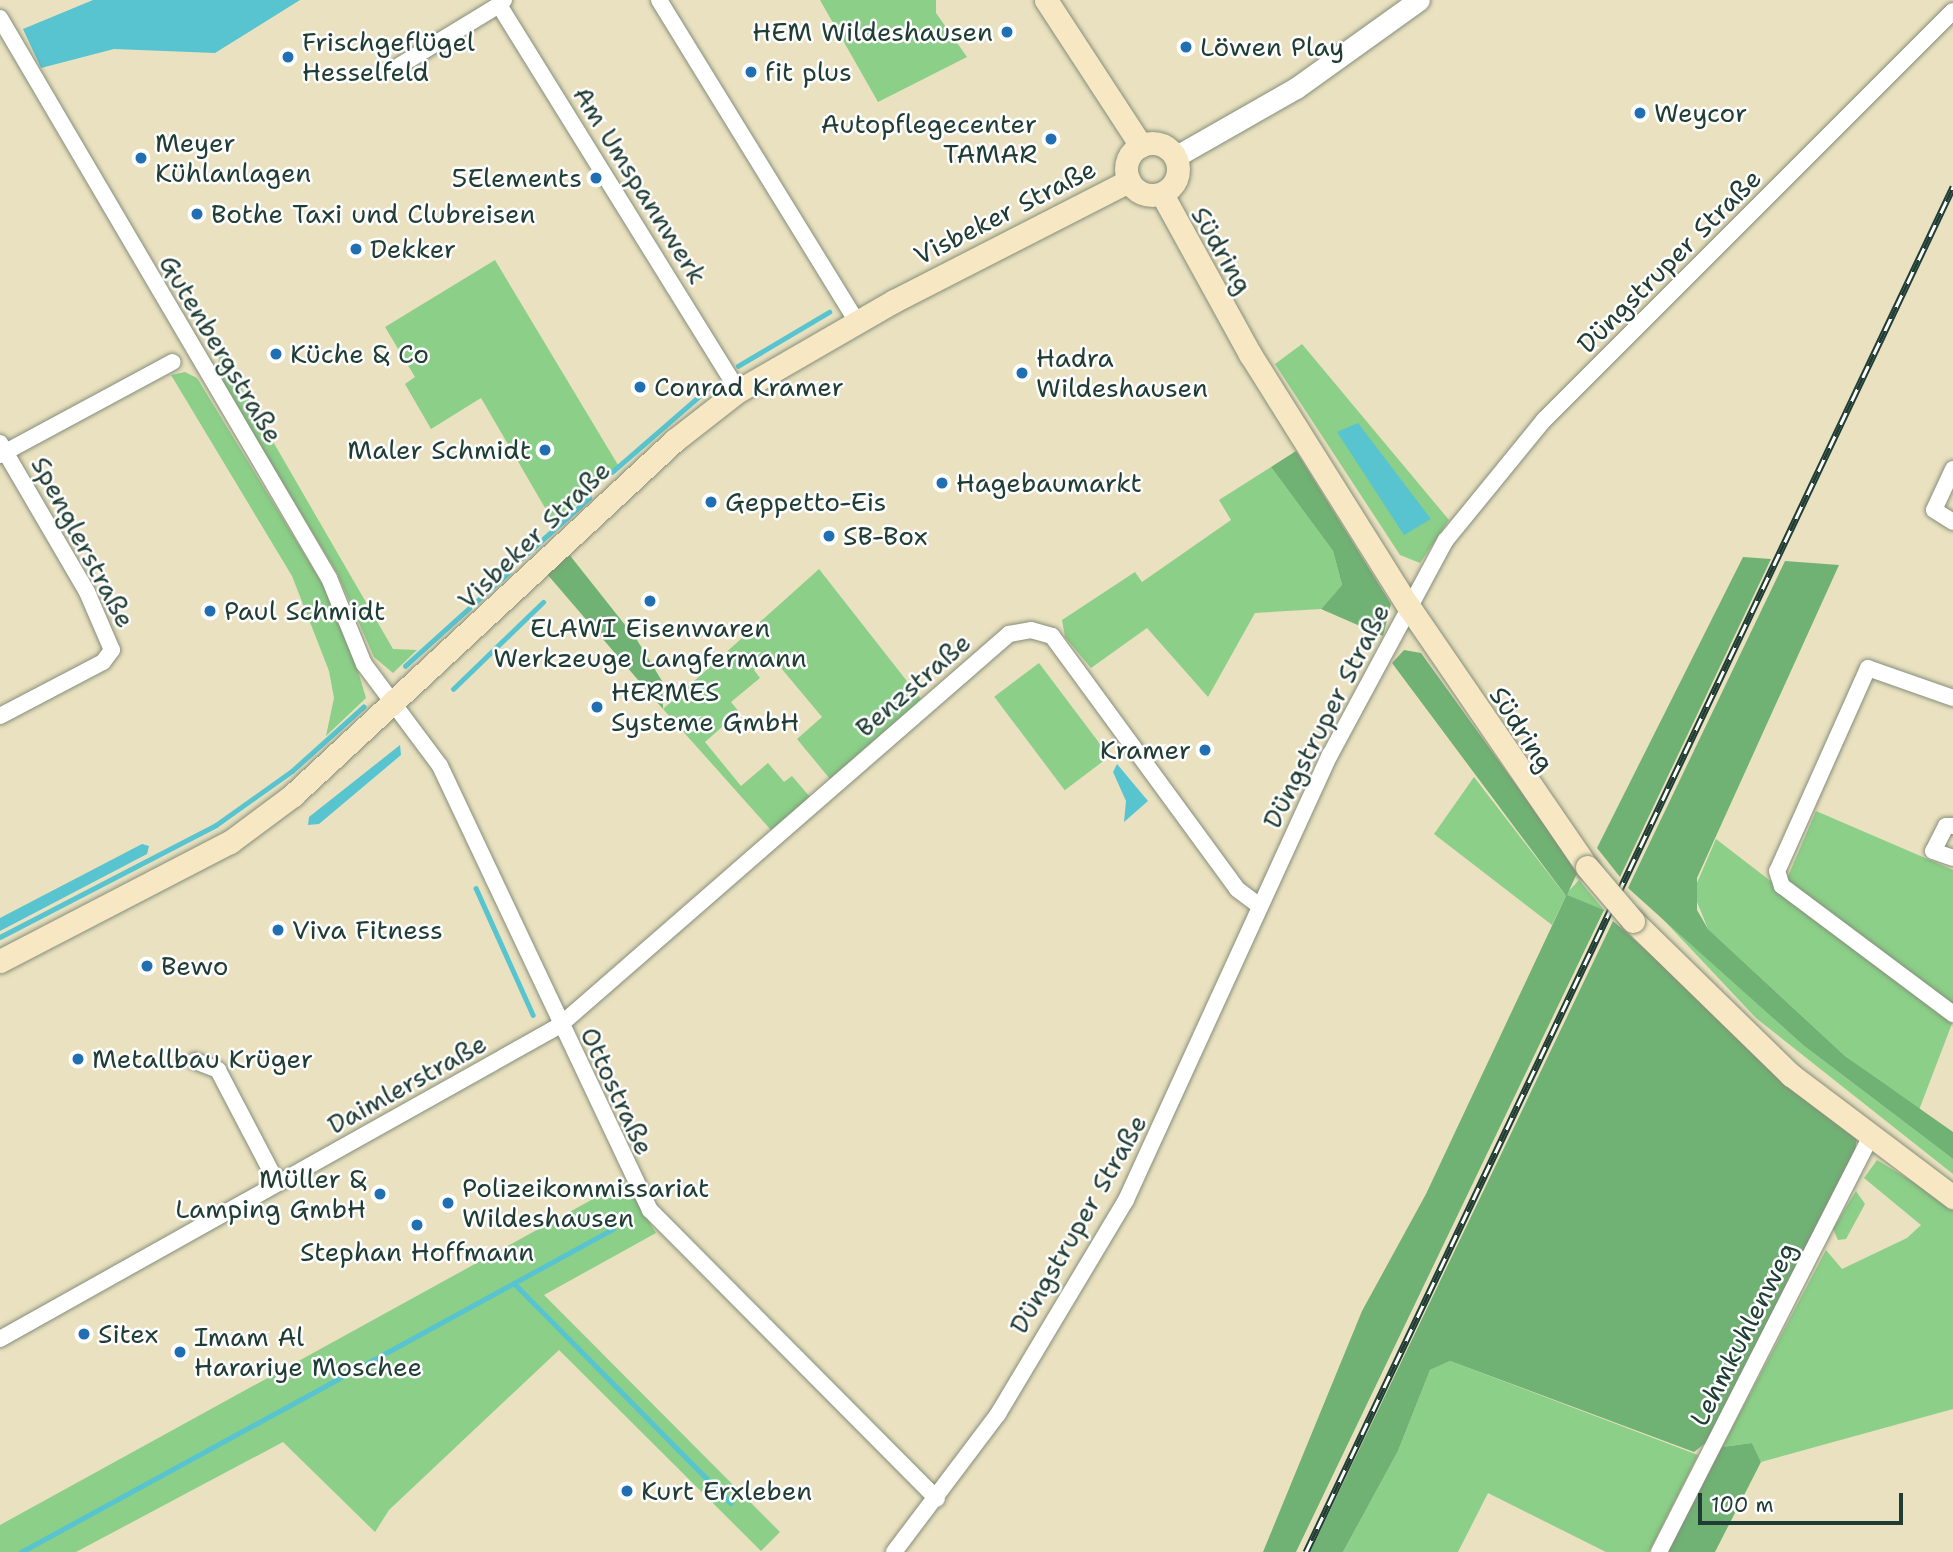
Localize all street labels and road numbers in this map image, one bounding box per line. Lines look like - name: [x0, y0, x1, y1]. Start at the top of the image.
- street label: Am Umspannwerk: [567, 80, 713, 290]
- street label: Visbeker Straße: [909, 153, 1101, 271]
- street label: Düngstruper Straße: [1571, 163, 1767, 359]
- street label: Südring: [1185, 201, 1259, 299]
- street label: Gutenbergstraße: [153, 249, 289, 449]
- street label: Spenglerstraße: [25, 451, 141, 633]
- street label: Visbeker Straße: [451, 454, 617, 616]
- street label: Düngstruper Straße: [1256, 599, 1396, 833]
- street label: Benzstraße: [849, 627, 977, 743]
- street label: Südring: [1483, 681, 1561, 777]
- street label: Ottostraße: [574, 1022, 660, 1160]
- street label: Daimlerstraße: [322, 1027, 492, 1141]
- street label: Düngstruper Straße: [1003, 1109, 1153, 1339]
- street label: Lehmkuhlenweg: [1683, 1237, 1803, 1431]

